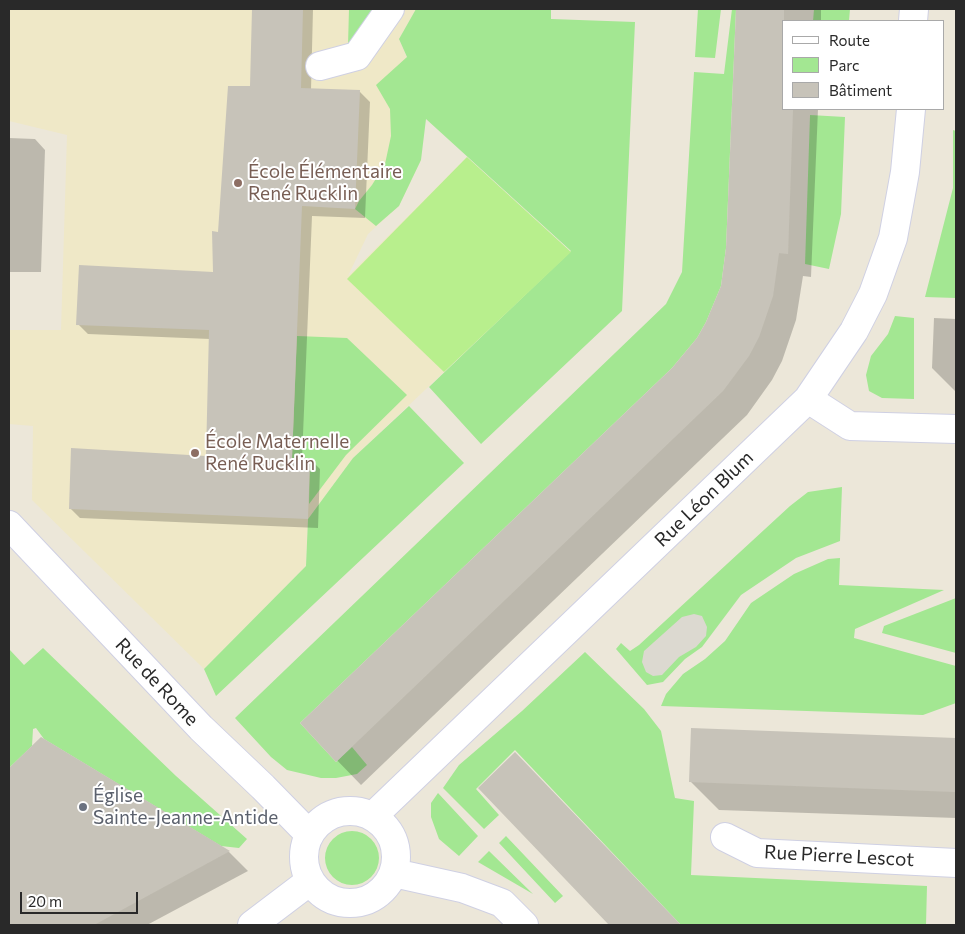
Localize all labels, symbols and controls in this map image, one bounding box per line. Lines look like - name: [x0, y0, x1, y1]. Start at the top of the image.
- legend: [782, 20, 945, 110]
- text: Route: [829, 31, 870, 49]
- text: Parc: [829, 56, 859, 74]
- text: Bâtiment: [829, 81, 892, 99]
- place label: École Élémentaire René Rucklin: [248, 161, 402, 205]
- marker: École Élémentaire René Rucklin: [232, 177, 244, 189]
- place label: École Maternelle René Rucklin: [205, 431, 349, 475]
- street label: Rue Léon Blum: [650, 446, 758, 552]
- marker: École Maternelle René Rucklin: [189, 447, 201, 459]
- street label: Rue de Rome: [111, 633, 203, 731]
- place label: Église Sainte-Jeanne-Antide: [93, 785, 278, 829]
- marker: Église Sainte-Jeanne-Antide: [77, 801, 89, 813]
- street label: Rue Pierre Lescot: [763, 841, 915, 871]
- scale bar: [22, 882, 140, 914]
- text: 20 m: [28, 892, 62, 910]

